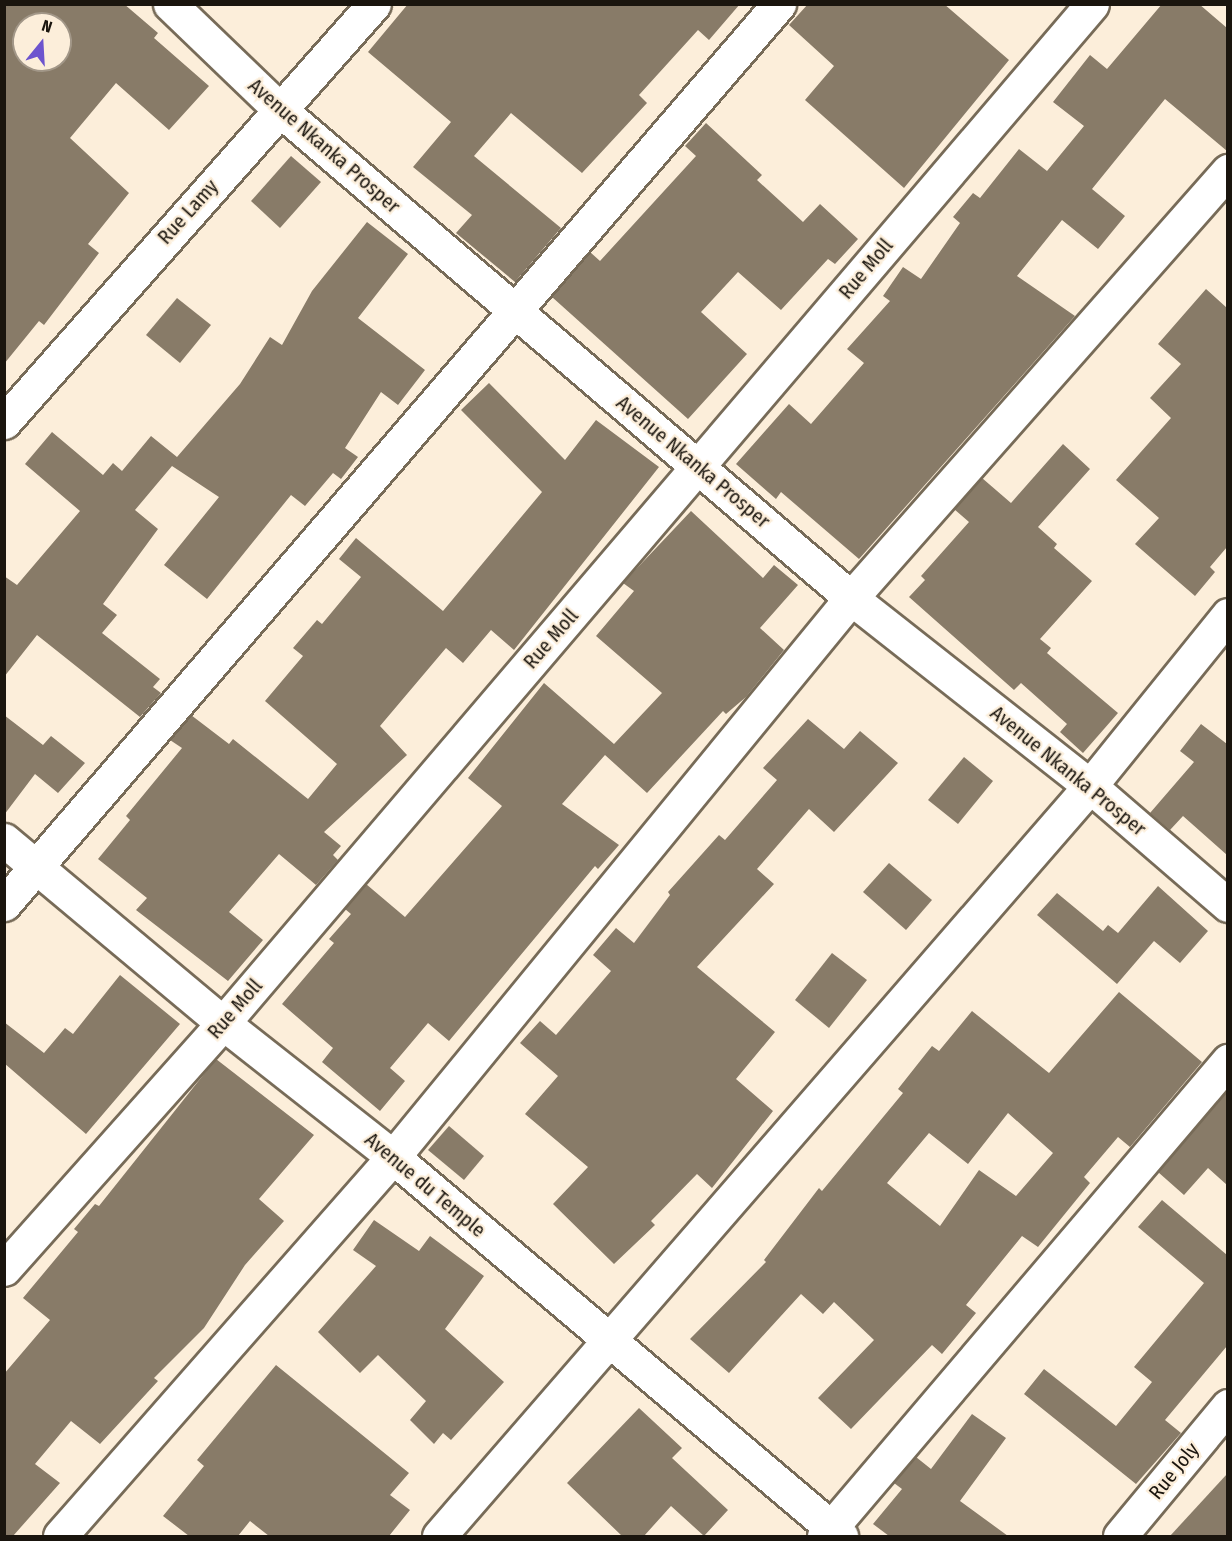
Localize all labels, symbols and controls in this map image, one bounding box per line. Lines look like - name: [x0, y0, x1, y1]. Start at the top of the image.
- north arrow: [12, 12, 72, 72]
- text: N: [40, 16, 55, 37]
- street label: Avenue Nkanka Prosper: [243, 74, 405, 218]
- street label: Rue Lamy: [153, 175, 223, 249]
- street label: Rue Moll: [834, 234, 898, 304]
- street label: Avenue Nkanka Prosper: [611, 391, 775, 533]
- street label: Rue Moll: [519, 604, 583, 674]
- street label: Avenue Nkanka Prosper: [986, 701, 1150, 841]
- street label: Rue Moll: [203, 974, 267, 1044]
- street label: Avenue du Temple: [360, 1128, 490, 1242]
- street label: Rue Joly: [1144, 1438, 1204, 1504]

